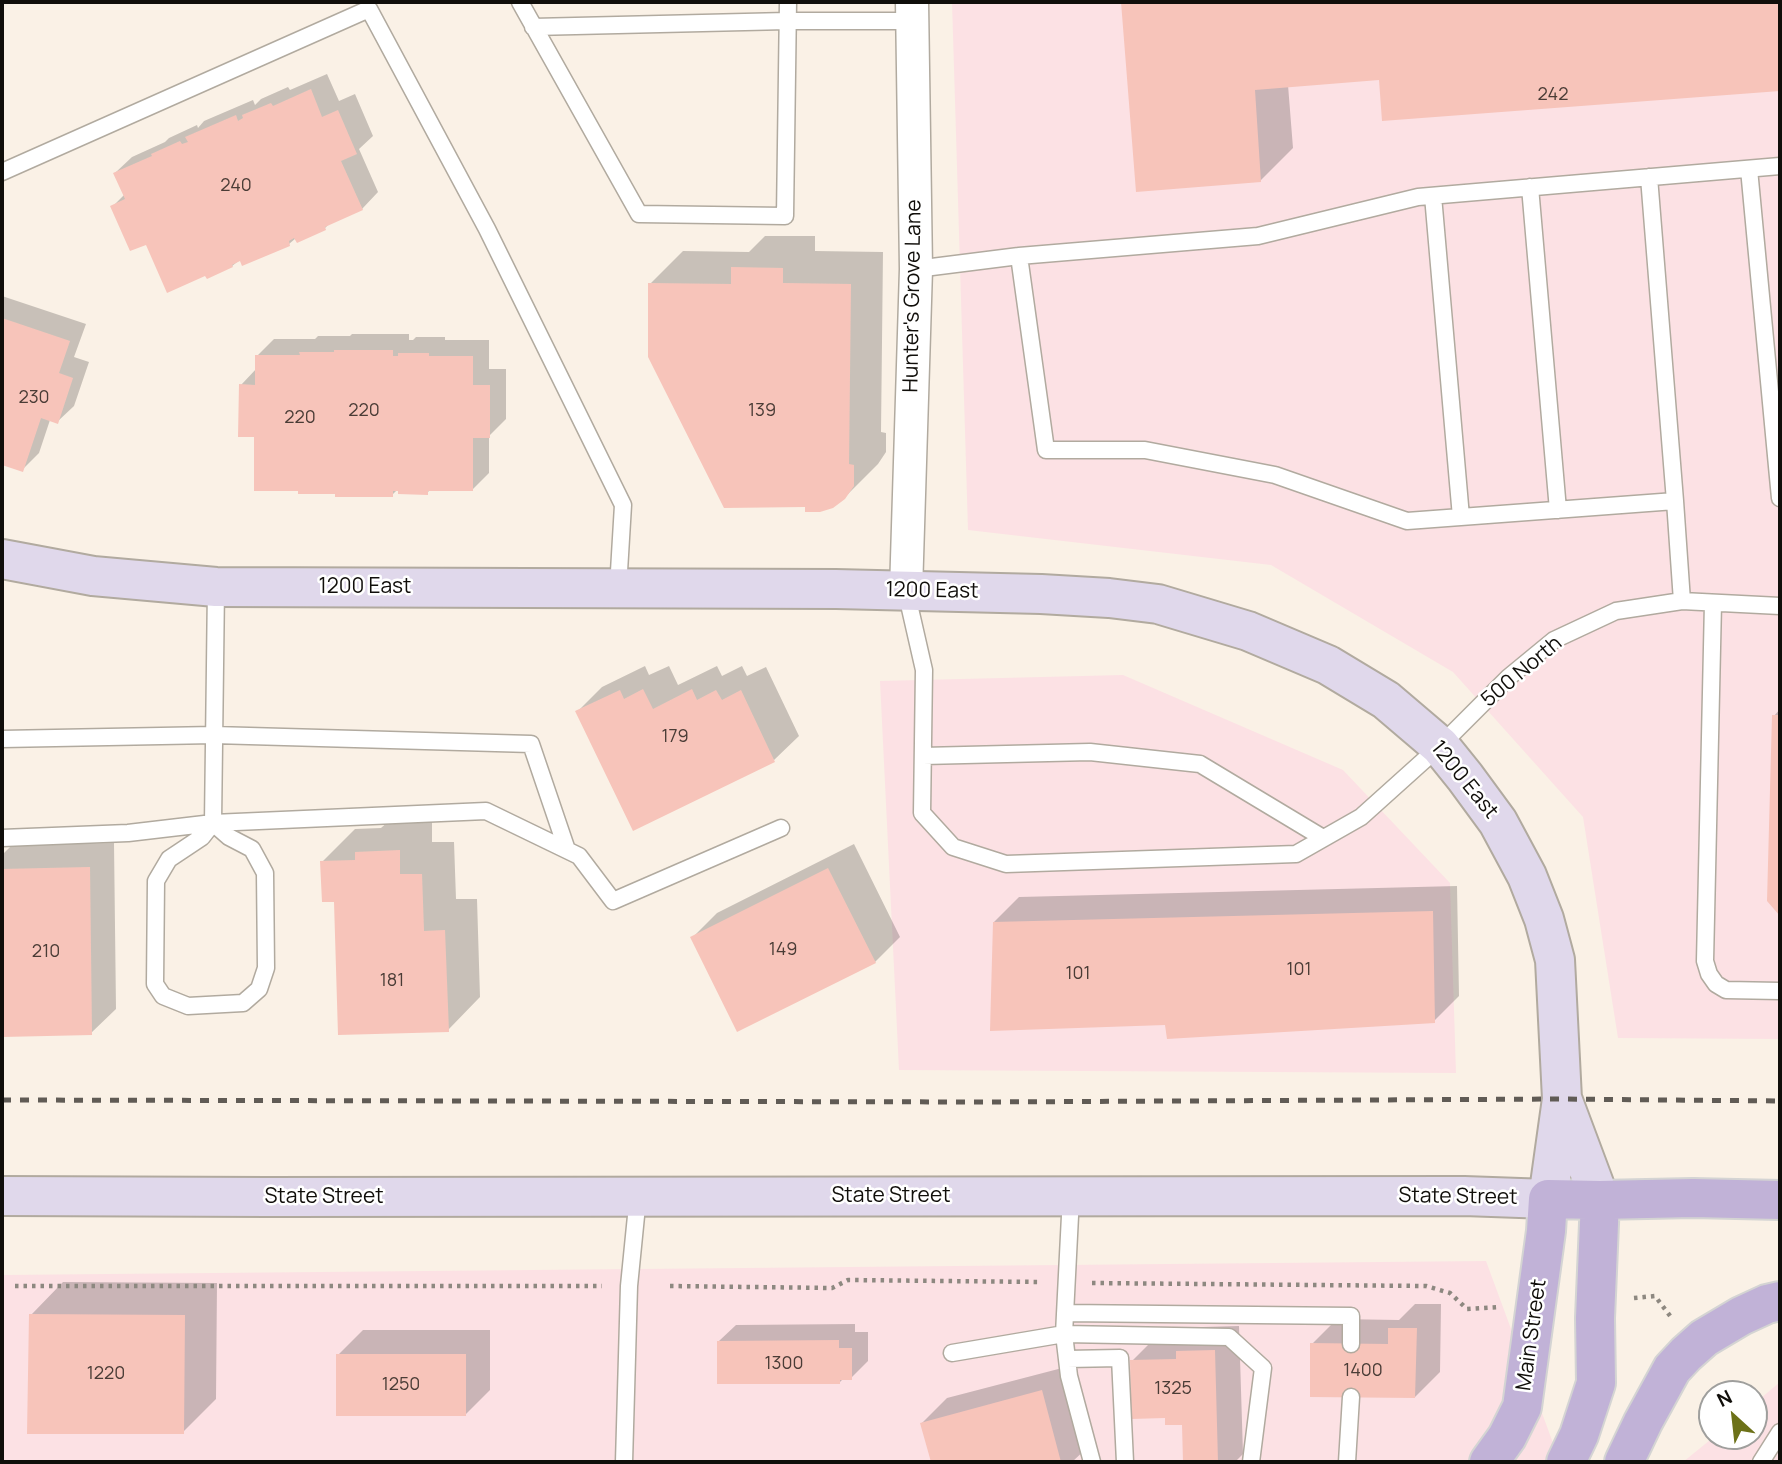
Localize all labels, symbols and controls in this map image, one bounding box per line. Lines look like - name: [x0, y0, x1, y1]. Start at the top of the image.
- house number: 242: [1538, 84, 1568, 106]
- house number: 240: [220, 175, 252, 197]
- street label: Hunter's Grove Lane: [899, 199, 927, 393]
- house number: 230: [18, 387, 50, 409]
- house number: 220: [348, 400, 380, 422]
- house number: 139: [748, 400, 776, 422]
- house number: 220: [284, 407, 316, 429]
- street label: 1200 East: [318, 574, 412, 600]
- street label: 1200 East: [885, 578, 979, 604]
- street label: 500 North: [1477, 631, 1567, 713]
- house number: 179: [661, 726, 689, 748]
- street label: 1200 East: [1425, 736, 1503, 824]
- house number: 149: [769, 939, 797, 961]
- house number: 210: [32, 941, 60, 963]
- house number: 101: [1286, 959, 1312, 981]
- house number: 101: [1065, 963, 1091, 985]
- house number: 181: [380, 970, 404, 992]
- street label: State Street: [831, 1183, 951, 1209]
- street label: State Street: [1398, 1183, 1518, 1211]
- street label: State Street: [264, 1184, 384, 1210]
- street label: Main Street: [1512, 1278, 1552, 1392]
- house number: 1300: [765, 1353, 803, 1375]
- house number: 1400: [1343, 1360, 1383, 1382]
- house number: 1220: [87, 1363, 125, 1385]
- house number: 1250: [382, 1374, 420, 1396]
- house number: 1325: [1154, 1378, 1192, 1400]
- north arrow: [1698, 1380, 1768, 1450]
- text: N: [1712, 1383, 1736, 1413]

